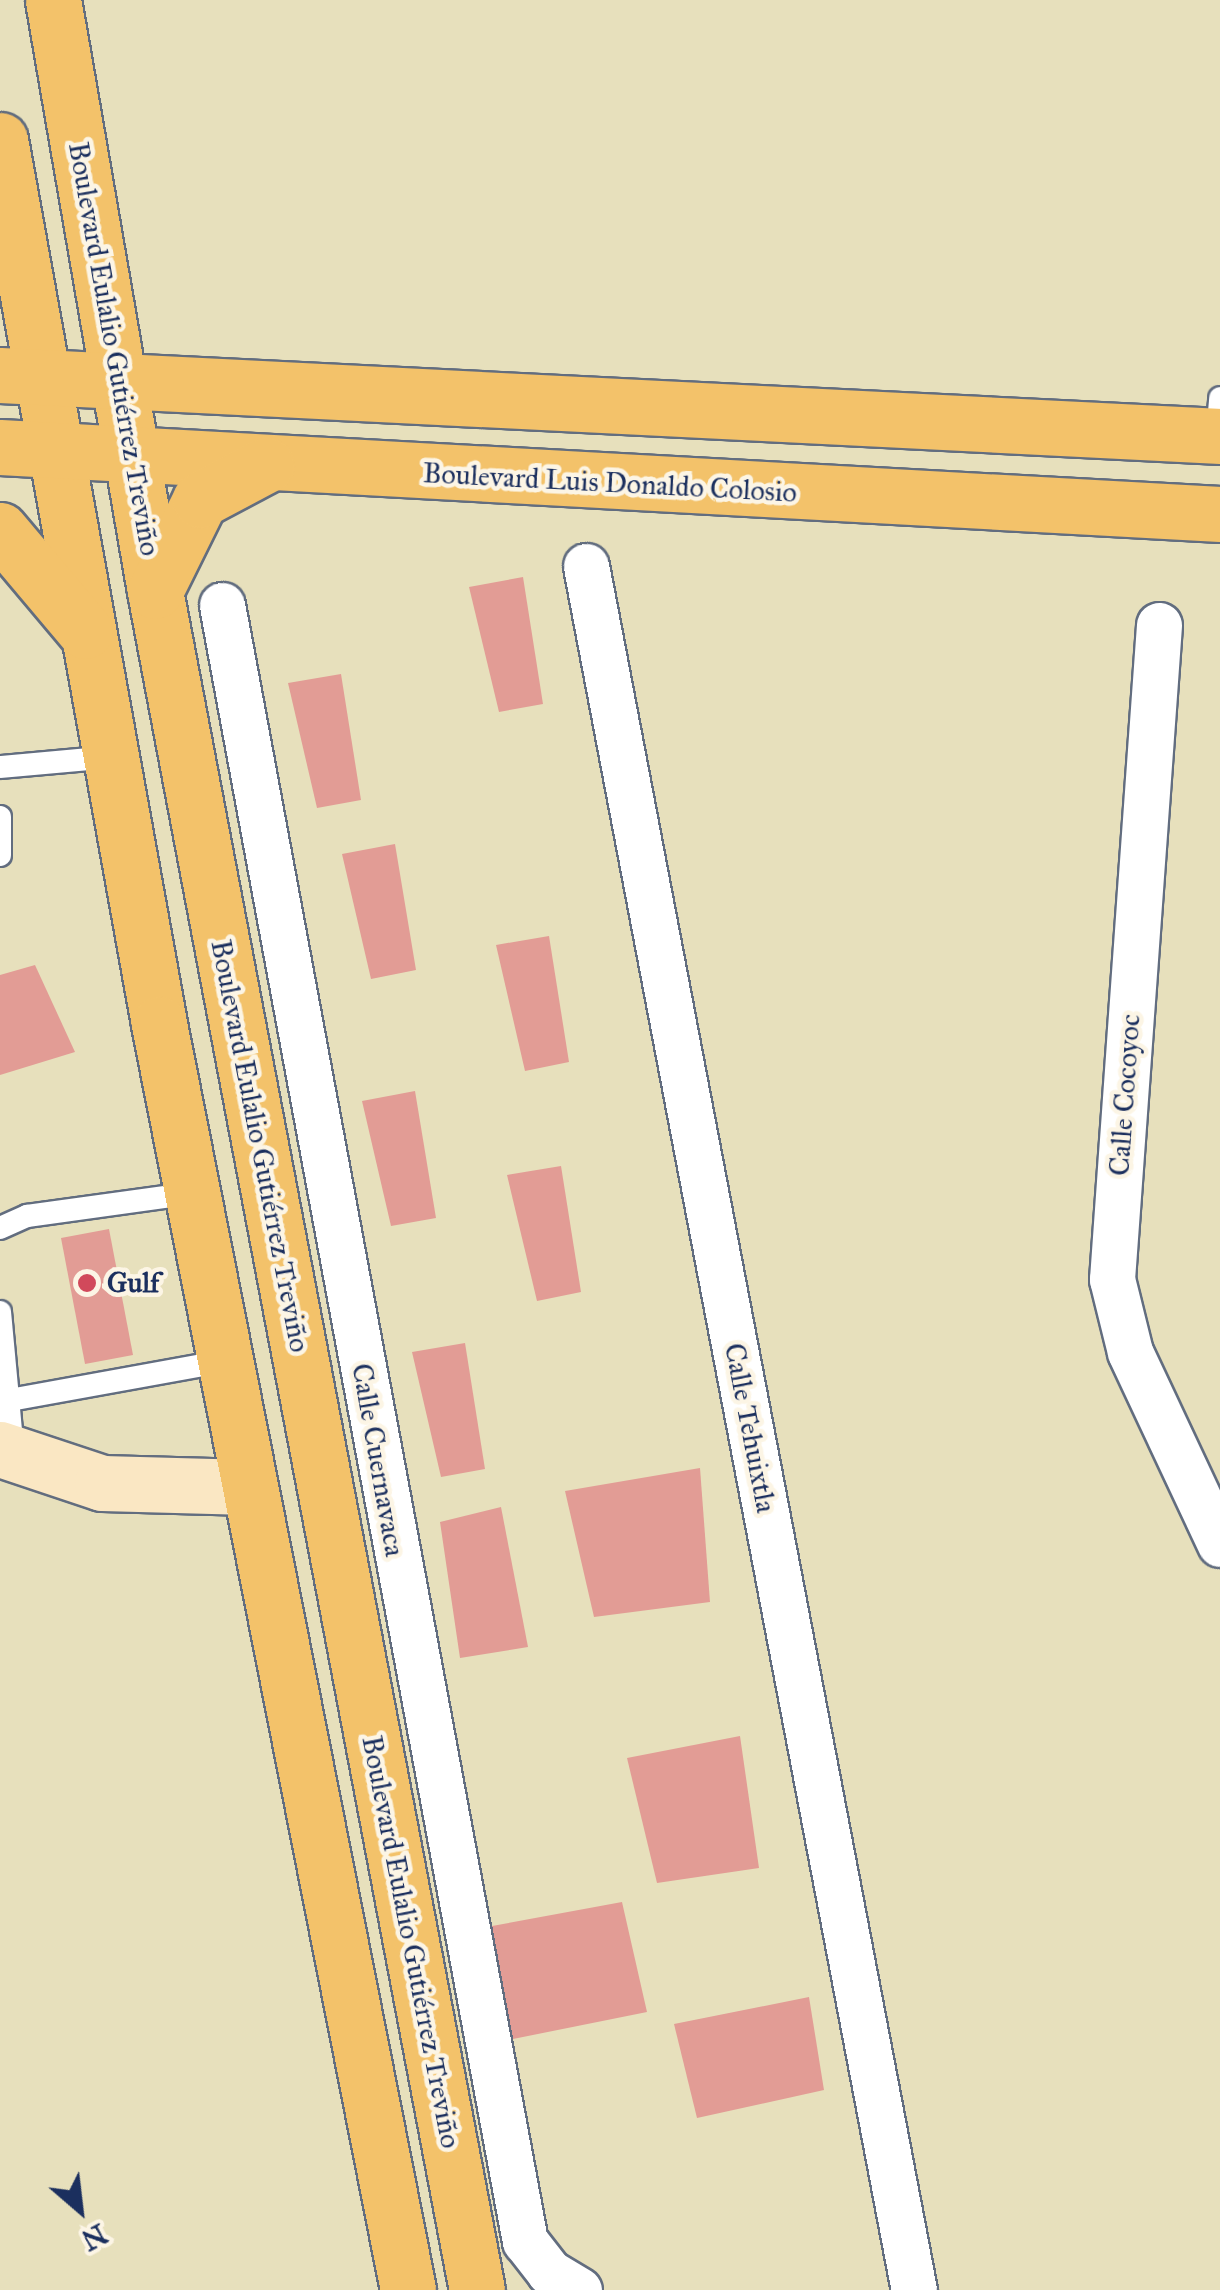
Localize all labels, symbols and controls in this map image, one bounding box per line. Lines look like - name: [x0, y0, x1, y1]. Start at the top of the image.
- street label: Boulevard Eulalio Gutiérrez Treviño: [61, 140, 167, 558]
- street label: Boulevard Luis Donaldo Colosio: [422, 456, 798, 510]
- street label: Boulevard Eulalio Gutiérrez Treviño: [204, 937, 316, 1355]
- street label: Calle Cocoyoc: [1103, 1013, 1147, 1177]
- place label: Gulf: [107, 1266, 159, 1300]
- marker: Gulf: [76, 1272, 98, 1294]
- street label: Calle Tehuixtla: [717, 1340, 783, 1516]
- street label: Calle Cuernavaca: [344, 1361, 412, 1559]
- street label: Boulevard Eulalio Gutiérrez Treviño: [355, 1733, 467, 2151]
- north arrow: [30, 2160, 130, 2260]
- text: N: [76, 2216, 113, 2258]

